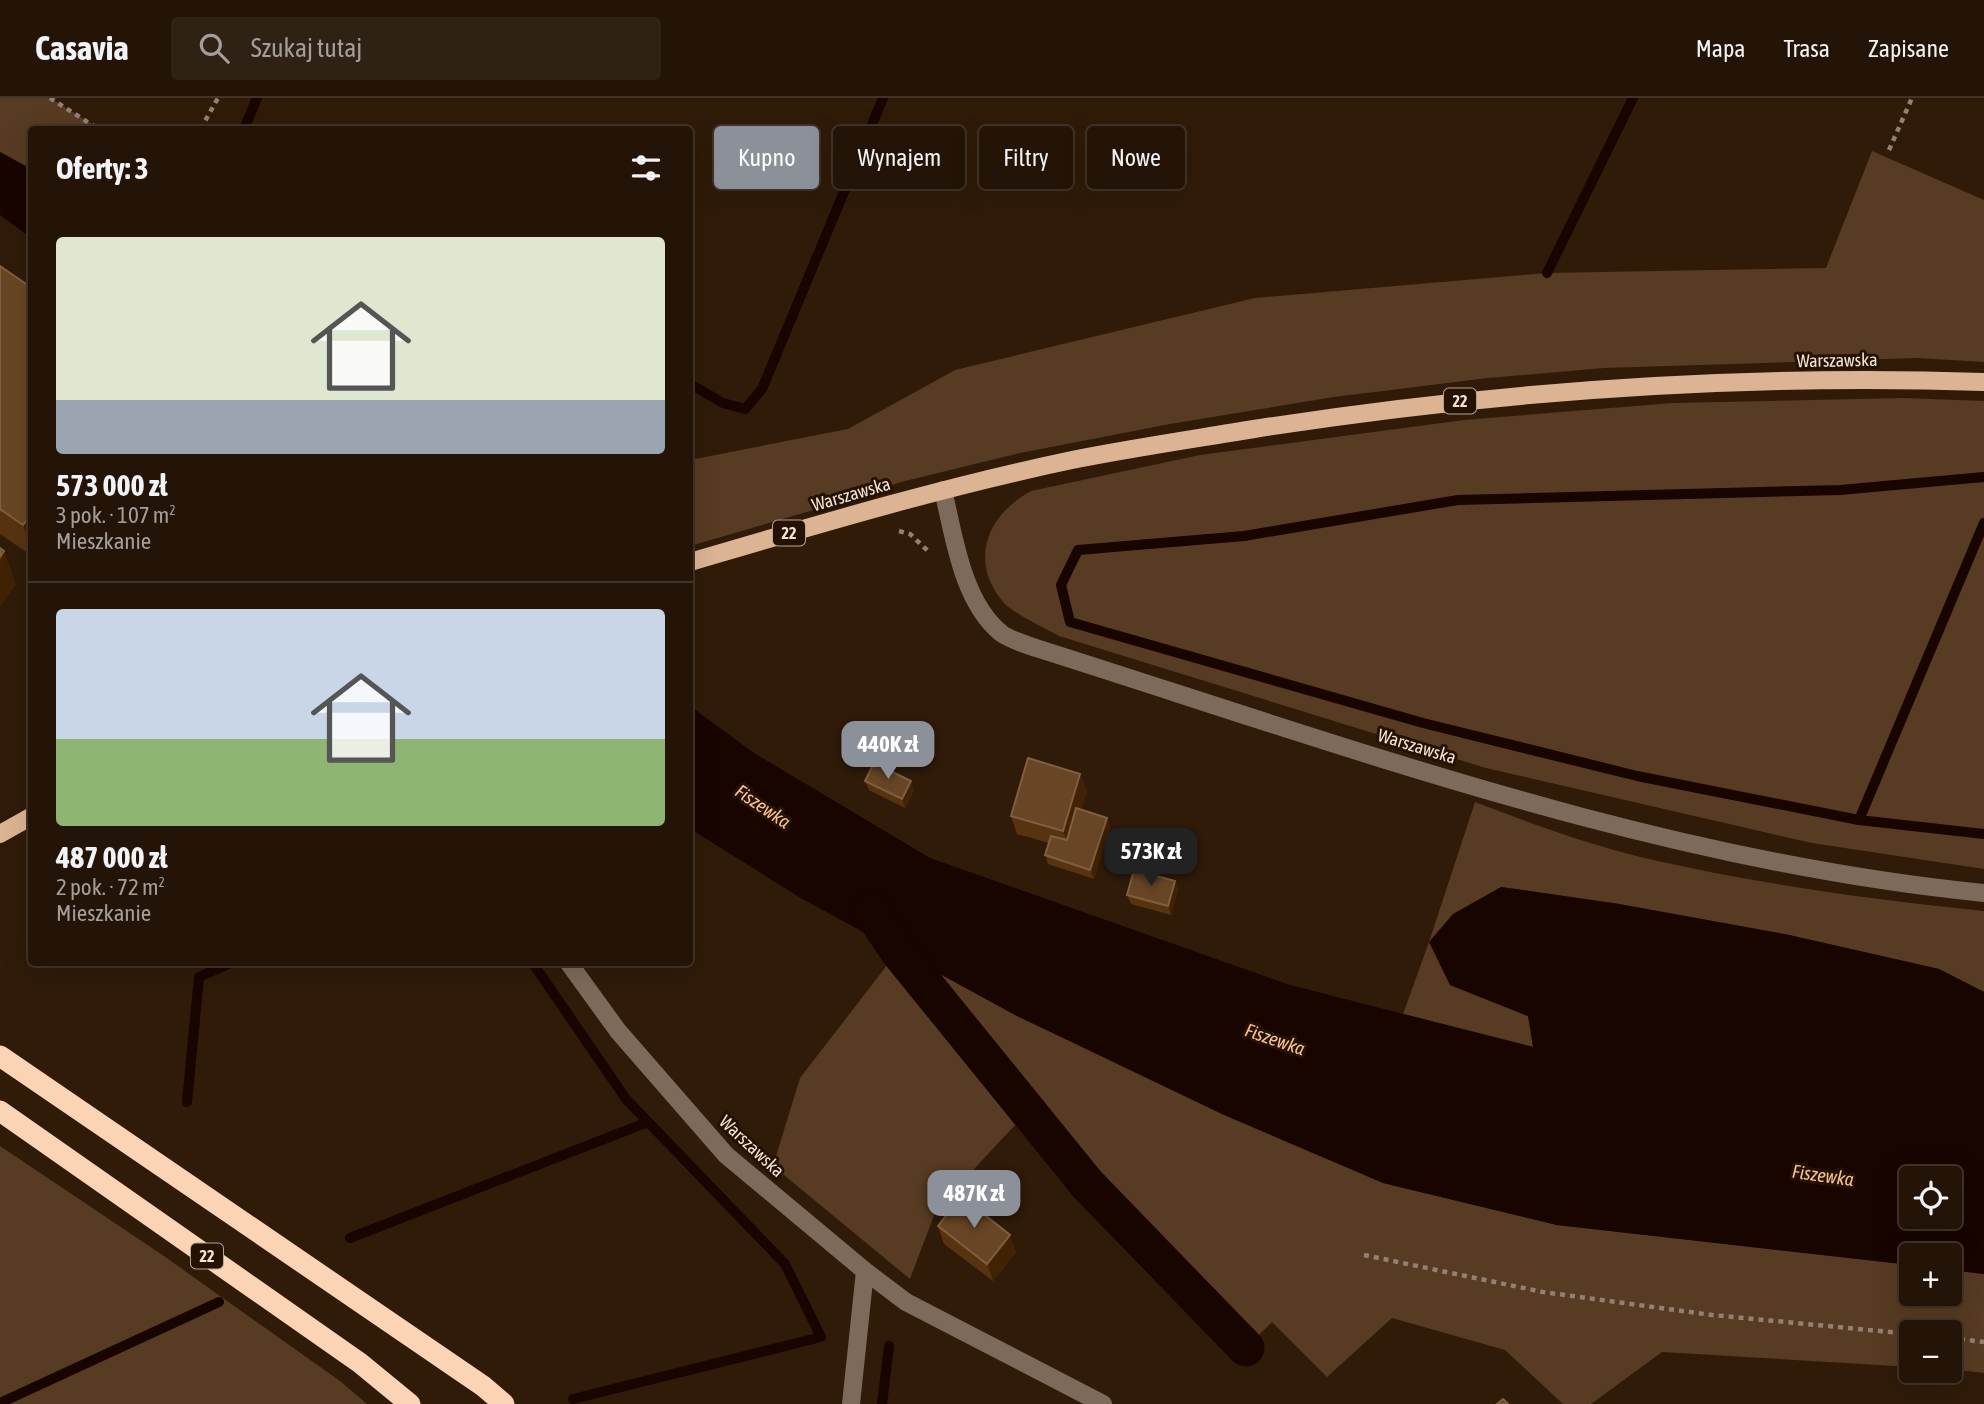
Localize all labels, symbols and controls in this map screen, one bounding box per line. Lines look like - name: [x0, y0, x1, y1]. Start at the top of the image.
- search box: [171, 17, 661, 80]
- text: Casavia: [35, 29, 129, 67]
- icon: search: [195, 29, 233, 67]
- text: Szukaj tutaj: [251, 33, 362, 63]
- text: Mapa: [1696, 35, 1745, 62]
- text: Trasa: [1783, 35, 1830, 62]
- text: Zapisane: [1868, 35, 1949, 62]
- chip: Kupno: [714, 126, 819, 189]
- chip: Wynajem: [833, 126, 965, 189]
- chip: Filtry: [979, 126, 1073, 189]
- chip: Nowe: [1087, 126, 1185, 189]
- icon: filters: [627, 149, 665, 187]
- text: Oferty: 3: [56, 151, 149, 185]
- icon: home: [298, 283, 424, 409]
- street label: Warszawska: [1796, 349, 1878, 371]
- road number: 22: [1444, 388, 1476, 414]
- text: 573 000 zł: [56, 468, 168, 502]
- street label: Warszawska: [809, 473, 893, 515]
- text: 3 pok. · 107 m²: [56, 502, 176, 528]
- road number: 22: [773, 520, 805, 546]
- text: Mieszkanie: [56, 528, 151, 554]
- icon: home: [298, 655, 424, 781]
- pin: 440K zł: [823, 722, 953, 781]
- street label: Warszawska: [1375, 724, 1459, 768]
- text: 440K zł: [857, 731, 919, 757]
- water label: Fiszewka: [731, 780, 795, 833]
- pin: 573K zł: [1086, 828, 1216, 888]
- text: 573K zł: [1120, 838, 1182, 864]
- text: 487 000 zł: [56, 840, 168, 874]
- text: 2 pok. · 72 m²: [56, 874, 165, 900]
- text: Mieszkanie: [56, 900, 151, 926]
- water label: Fiszewka: [1242, 1019, 1308, 1060]
- street label: Warszawska: [715, 1111, 789, 1181]
- water label: Fiszewka: [1791, 1160, 1855, 1190]
- map controls: [1899, 1166, 1962, 1383]
- button: locate: [1899, 1166, 1962, 1229]
- pin: 487K zł: [909, 1170, 1039, 1230]
- text: 487K zł: [943, 1180, 1005, 1206]
- button: +: [1899, 1243, 1962, 1306]
- road number: 22: [191, 1244, 223, 1268]
- button: −: [1899, 1320, 1962, 1383]

